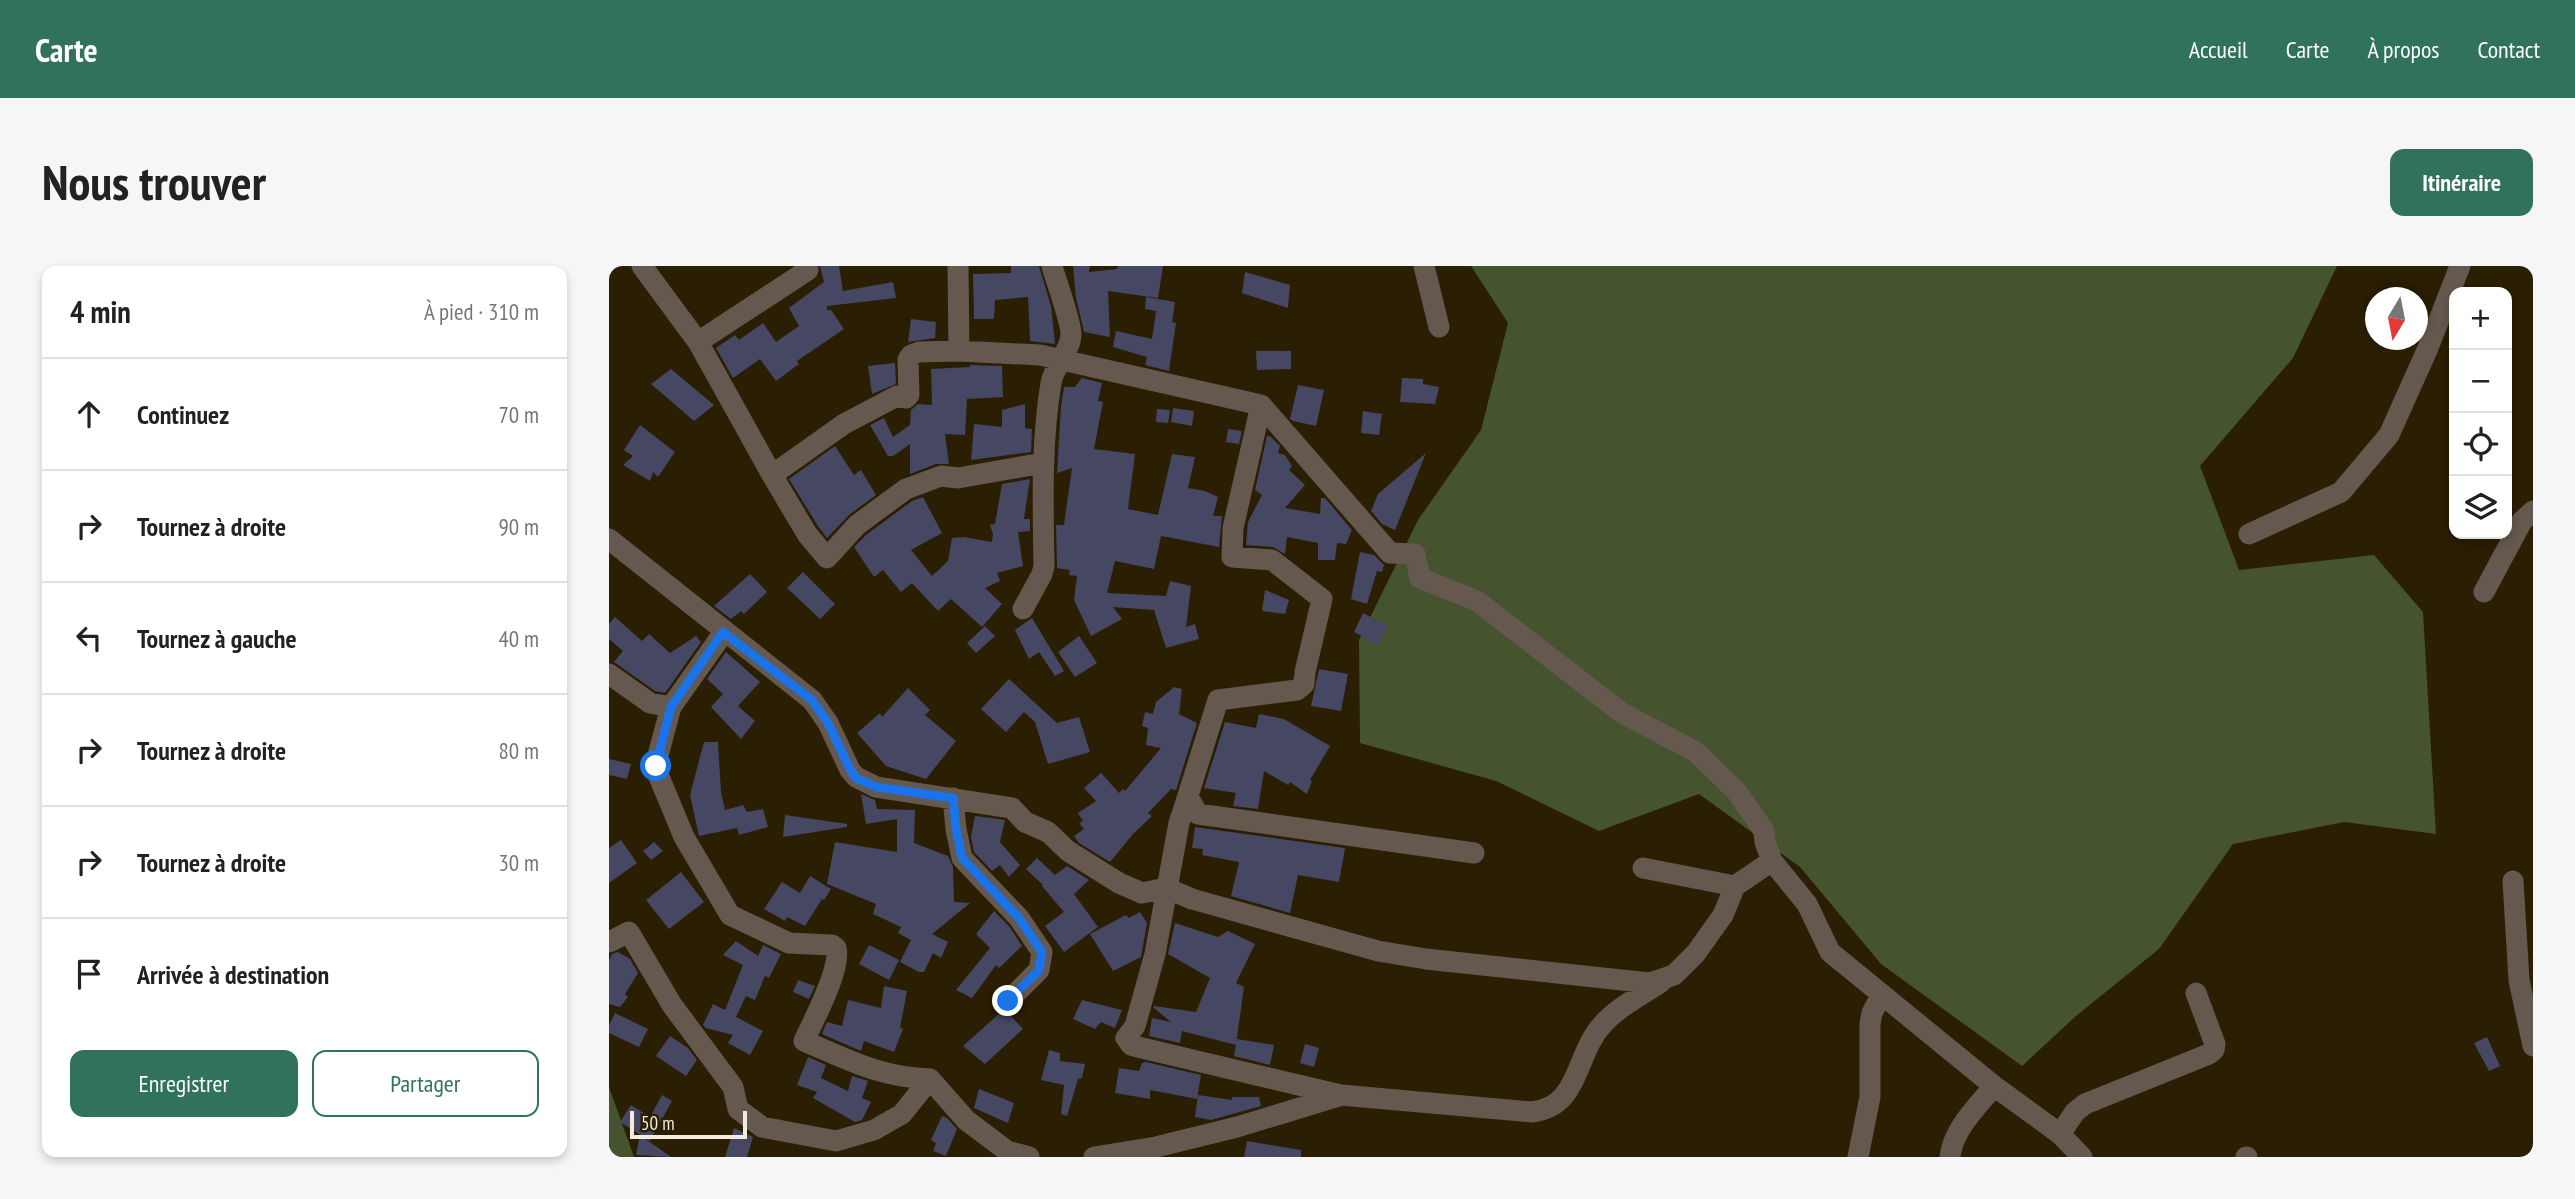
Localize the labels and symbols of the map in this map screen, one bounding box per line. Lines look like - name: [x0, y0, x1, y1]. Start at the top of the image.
- north arrow: [2365, 287, 2428, 350]
- route start: [640, 750, 671, 781]
- route end: [992, 985, 1023, 1016]
- scale bar: [630, 1108, 747, 1140]

